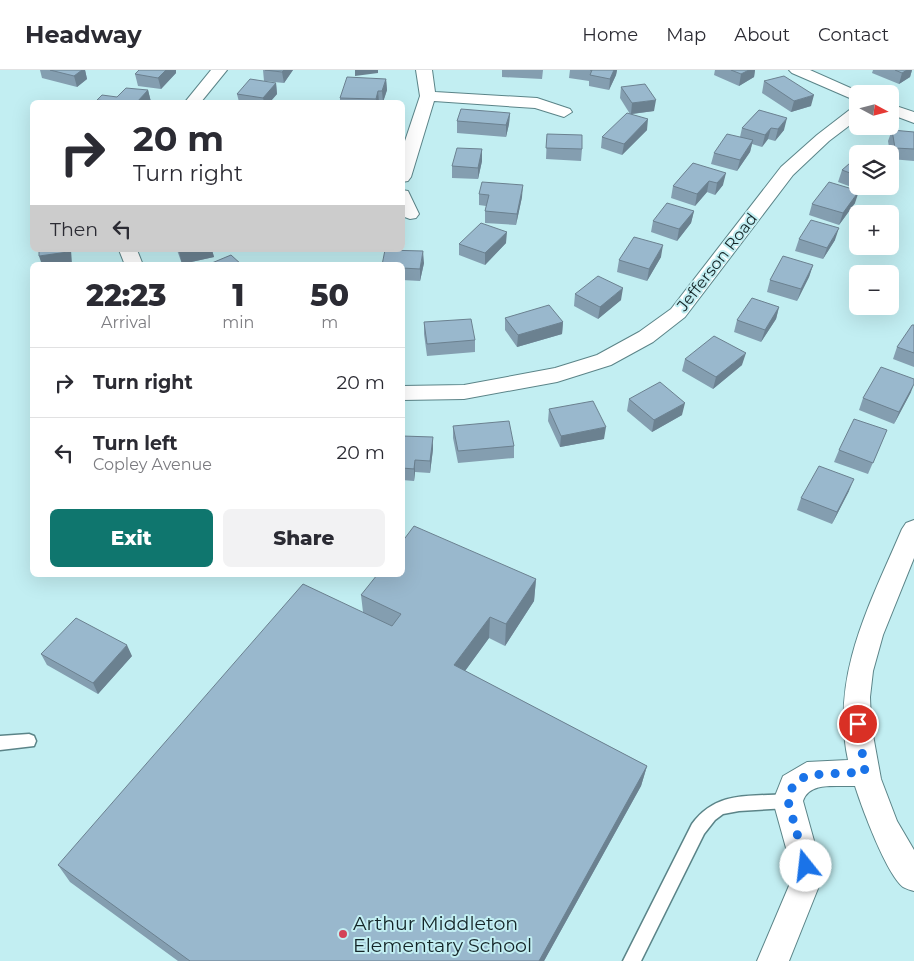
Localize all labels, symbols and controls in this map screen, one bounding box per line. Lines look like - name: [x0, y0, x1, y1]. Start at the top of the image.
- text: Headway: [25, 20, 142, 49]
- text: Home: [582, 24, 638, 46]
- text: Map: [666, 24, 706, 46]
- text: About: [734, 24, 790, 46]
- text: Contact: [818, 24, 889, 46]
- north arrow: [849, 85, 899, 135]
- map controls: [849, 85, 899, 315]
- text: 20 m: [133, 117, 224, 160]
- icon: right: [50, 120, 115, 185]
- button: layers: [849, 145, 899, 195]
- text: Turn right: [133, 160, 243, 187]
- button: +: [849, 205, 899, 255]
- street label: Jefferson Road: [672, 209, 761, 316]
- icon: left: [108, 215, 136, 243]
- text: Then: [50, 218, 98, 241]
- button: −: [849, 265, 899, 315]
- text: 22:23: [86, 277, 166, 314]
- text: 1: [232, 277, 244, 314]
- text: 50: [310, 277, 349, 314]
- text: Arrival: [101, 313, 151, 332]
- text: min: [222, 313, 254, 332]
- text: m: [321, 313, 338, 332]
- icon: right: [50, 369, 78, 397]
- text: Turn right: [93, 371, 193, 394]
- text: 20 m: [337, 371, 385, 394]
- text: Turn left: [93, 432, 178, 455]
- icon: left: [50, 439, 78, 467]
- text: 20 m: [337, 441, 385, 464]
- text: Copley Avenue: [93, 455, 212, 474]
- button: Exit: [50, 509, 213, 567]
- button: Share: [223, 509, 385, 567]
- pin: [837, 703, 879, 745]
- icon: arrive: [844, 710, 872, 738]
- position arrow: [779, 839, 831, 891]
- place label: Arthur Middleton Elementary School: [353, 912, 532, 957]
- marker: Arthur Middleton Elementary School: [337, 928, 349, 940]

